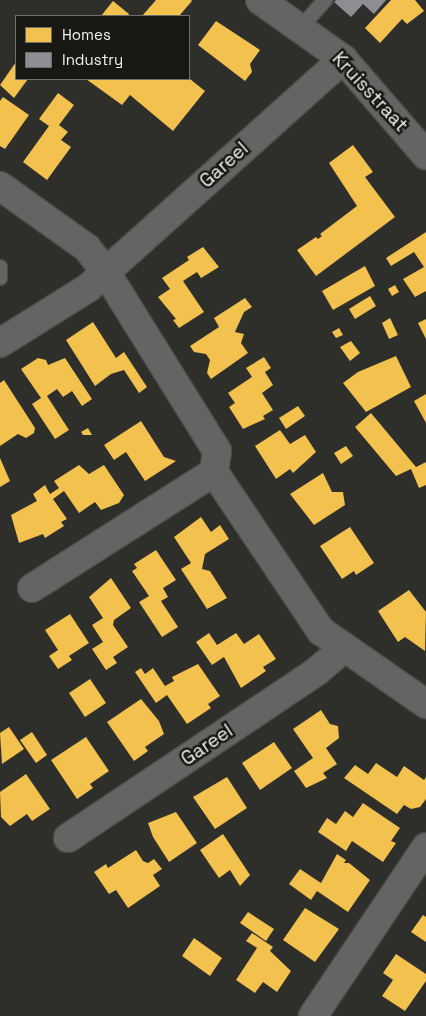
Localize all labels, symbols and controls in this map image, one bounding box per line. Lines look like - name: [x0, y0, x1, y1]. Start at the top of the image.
- legend: [15, 15, 190, 80]
- text: Homes: [62, 25, 111, 44]
- street label: Kruisstraat: [327, 48, 413, 136]
- text: Industry: [62, 50, 123, 69]
- street label: Gareel: [195, 137, 253, 193]
- street label: Gareel: [177, 719, 237, 771]

